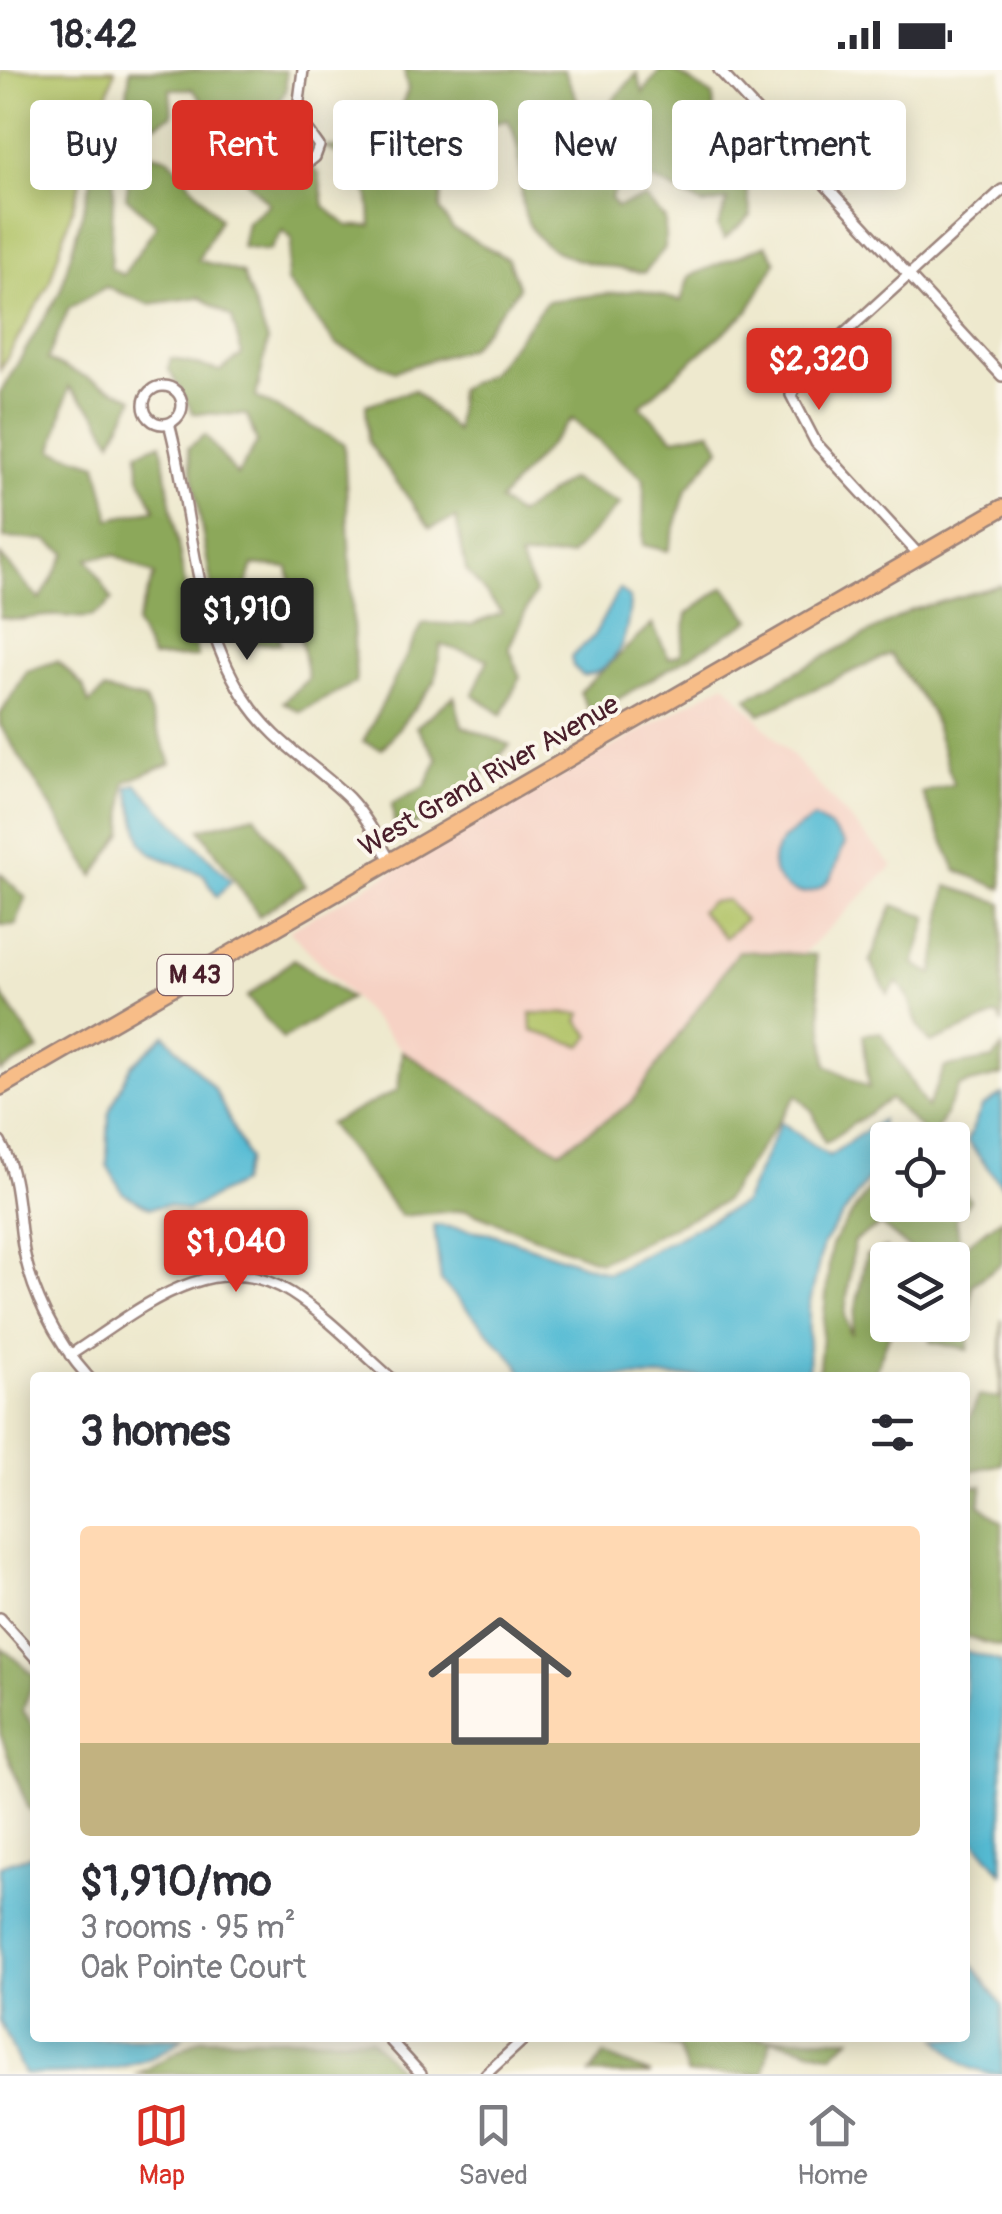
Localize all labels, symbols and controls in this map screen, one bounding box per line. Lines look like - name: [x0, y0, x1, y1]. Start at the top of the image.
- text: 18:42: [50, 11, 137, 59]
- chip: Buy: [30, 100, 152, 190]
- chip: Rent: [172, 100, 313, 190]
- chip: Filters: [333, 100, 498, 190]
- chip: New: [518, 100, 652, 190]
- chip: Apartment: [672, 100, 906, 190]
- pin: $2,320: [738, 328, 900, 413]
- text: $2,320: [769, 340, 869, 380]
- pin: $1,910: [166, 578, 328, 663]
- text: $1,910: [203, 590, 291, 630]
- street label: West Grand River Avenue: [353, 687, 625, 865]
- road number: M 43: [158, 955, 232, 995]
- map controls: [870, 1122, 970, 1342]
- button: locate: [870, 1122, 970, 1222]
- pin: $1,040: [155, 1210, 317, 1295]
- text: $1,040: [186, 1222, 286, 1262]
- button: layers: [870, 1242, 970, 1342]
- icon: filters: [865, 1405, 920, 1460]
- text: 3 homes: [80, 1406, 230, 1458]
- icon: home: [410, 1591, 590, 1771]
- text: $1,910/mo: [80, 1856, 272, 1908]
- text: 3 rooms · 95 m²: [80, 1908, 296, 1948]
- text: Oak Pointe Court: [80, 1948, 306, 1988]
- tab: Map: [134, 2098, 189, 2193]
- tab: Saved: [458, 2098, 528, 2193]
- tab: Home: [797, 2098, 867, 2193]

